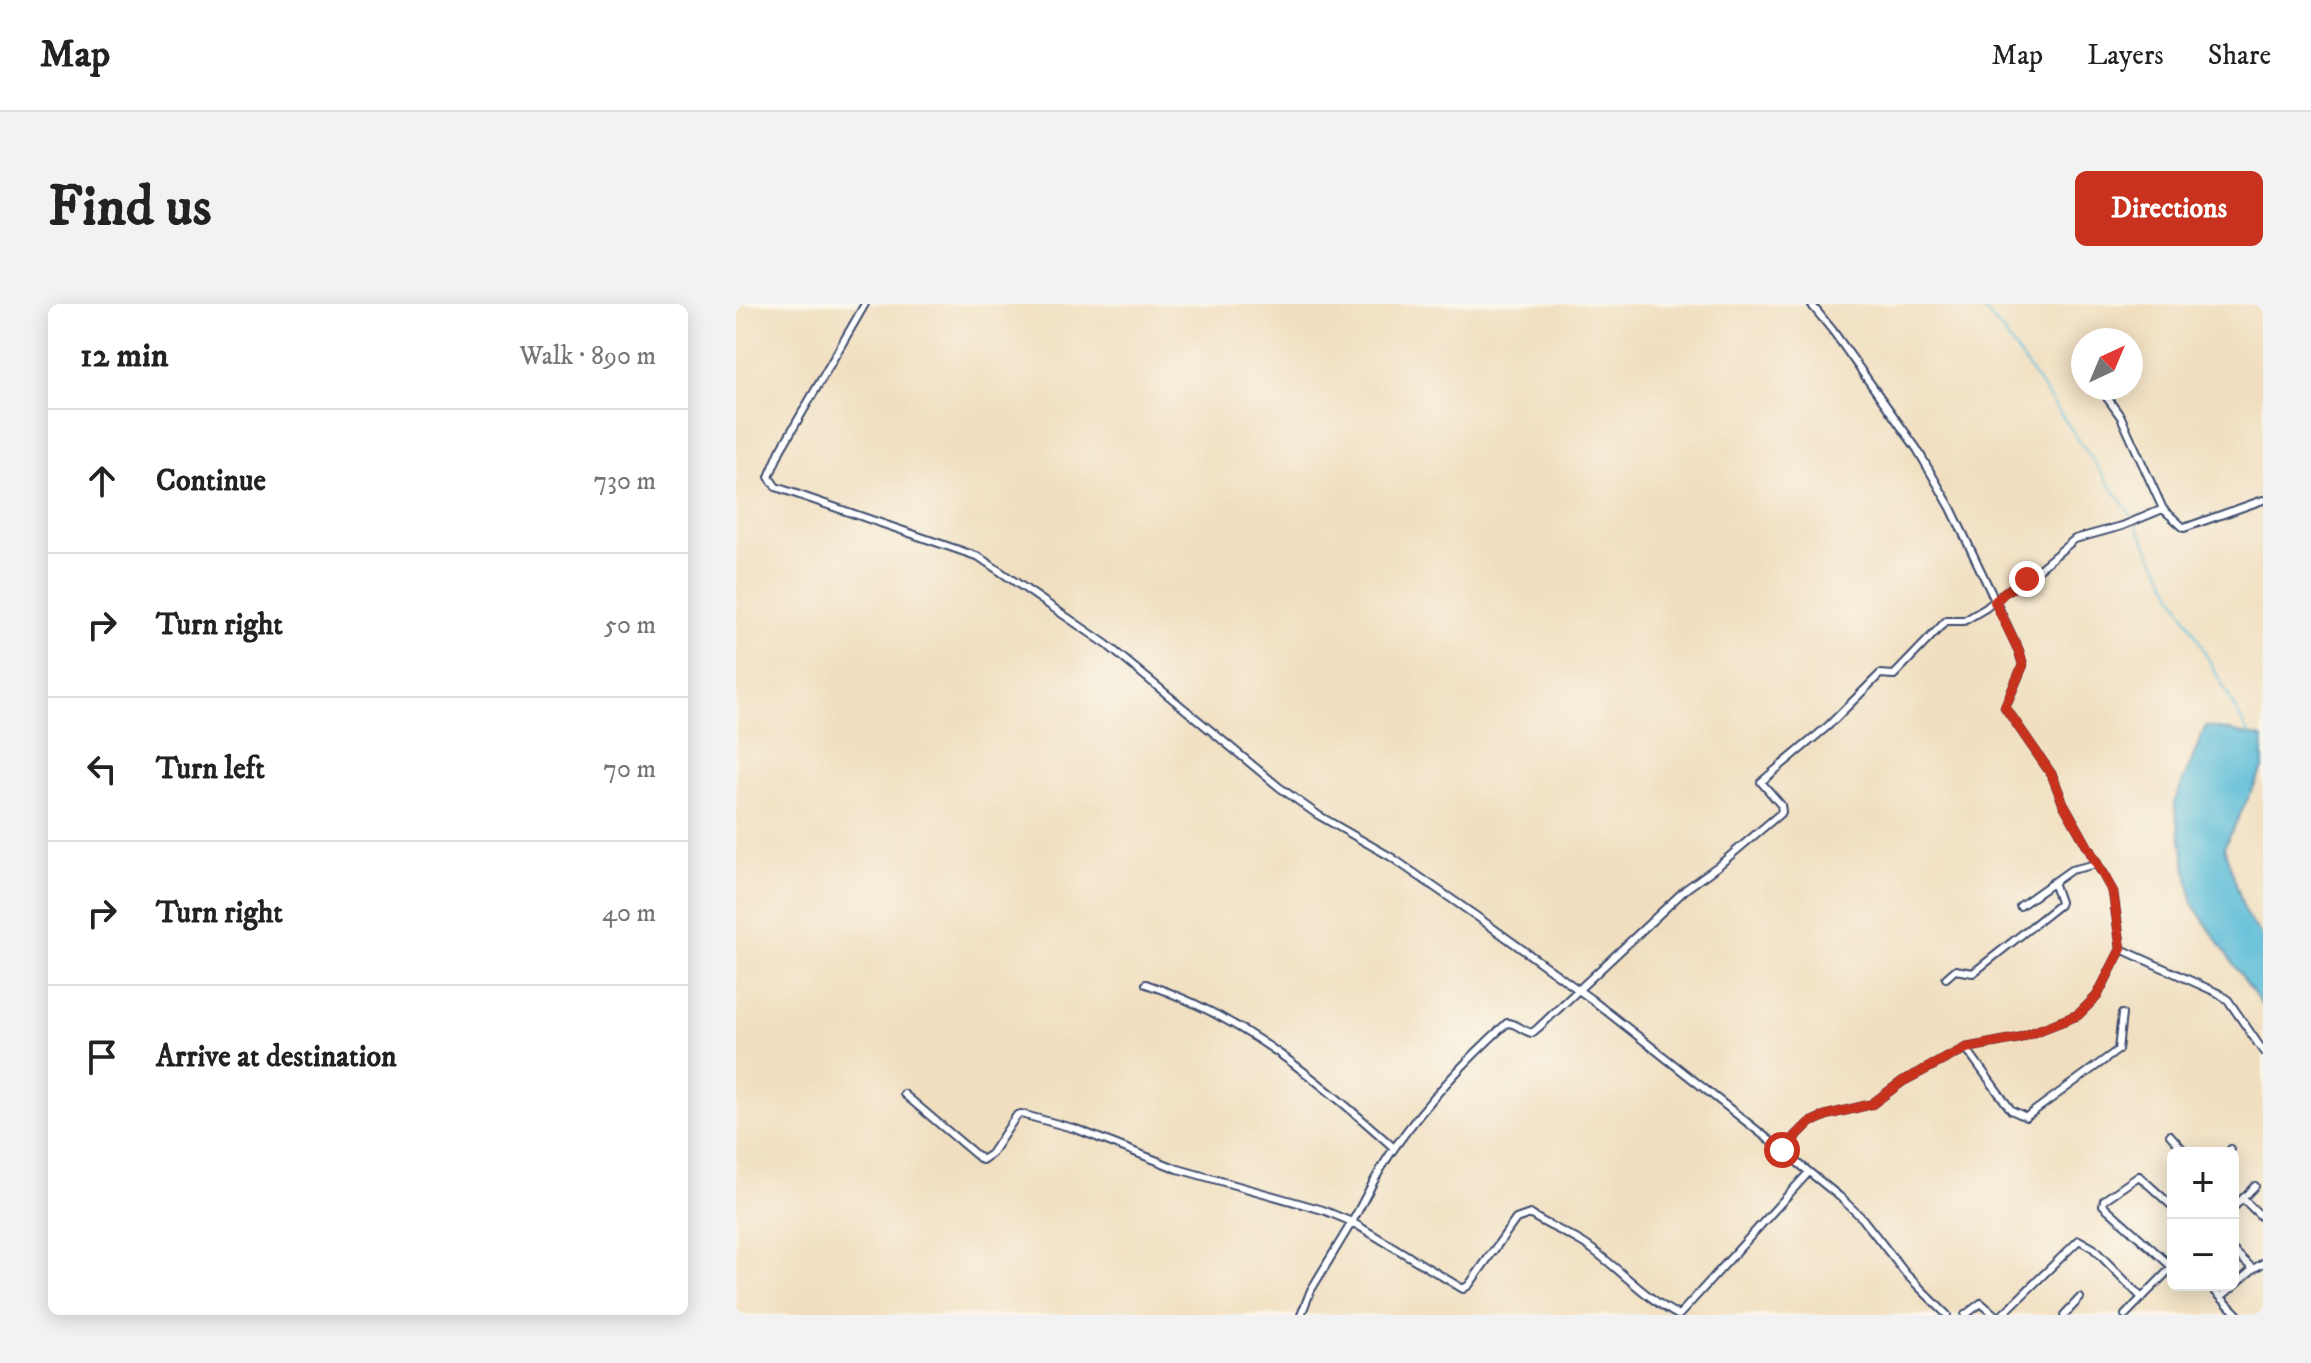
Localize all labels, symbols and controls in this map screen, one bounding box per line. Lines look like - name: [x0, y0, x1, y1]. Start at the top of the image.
- text: Map: [40, 31, 110, 79]
- text: Map: [1992, 38, 2043, 73]
- text: Layers: [2087, 38, 2164, 73]
- text: Share: [2208, 38, 2271, 73]
- button: Directions: [2075, 171, 2263, 246]
- text: Find us: [48, 173, 212, 243]
- north arrow: [2071, 328, 2143, 400]
- text: 12 min: [80, 335, 169, 377]
- text: Walk · 890 m: [520, 340, 656, 373]
- icon: ahead: [80, 459, 124, 503]
- text: Continue: [156, 463, 266, 500]
- text: 730 m: [594, 465, 656, 498]
- route end: [2009, 561, 2045, 597]
- icon: right: [80, 603, 124, 647]
- text: Turn right: [156, 607, 283, 644]
- text: 50 m: [604, 609, 656, 642]
- icon: left: [80, 747, 124, 791]
- text: Turn left: [156, 751, 265, 788]
- text: 70 m: [603, 753, 656, 786]
- icon: right: [80, 891, 124, 935]
- text: Turn right: [156, 895, 283, 932]
- text: 40 m: [602, 897, 656, 930]
- icon: arrive: [80, 1035, 124, 1079]
- text: Arrive at destination: [156, 1039, 397, 1076]
- route start: [1764, 1132, 1800, 1168]
- map controls: [2167, 1147, 2239, 1291]
- button: +: [2167, 1147, 2239, 1219]
- button: −: [2167, 1219, 2239, 1291]

